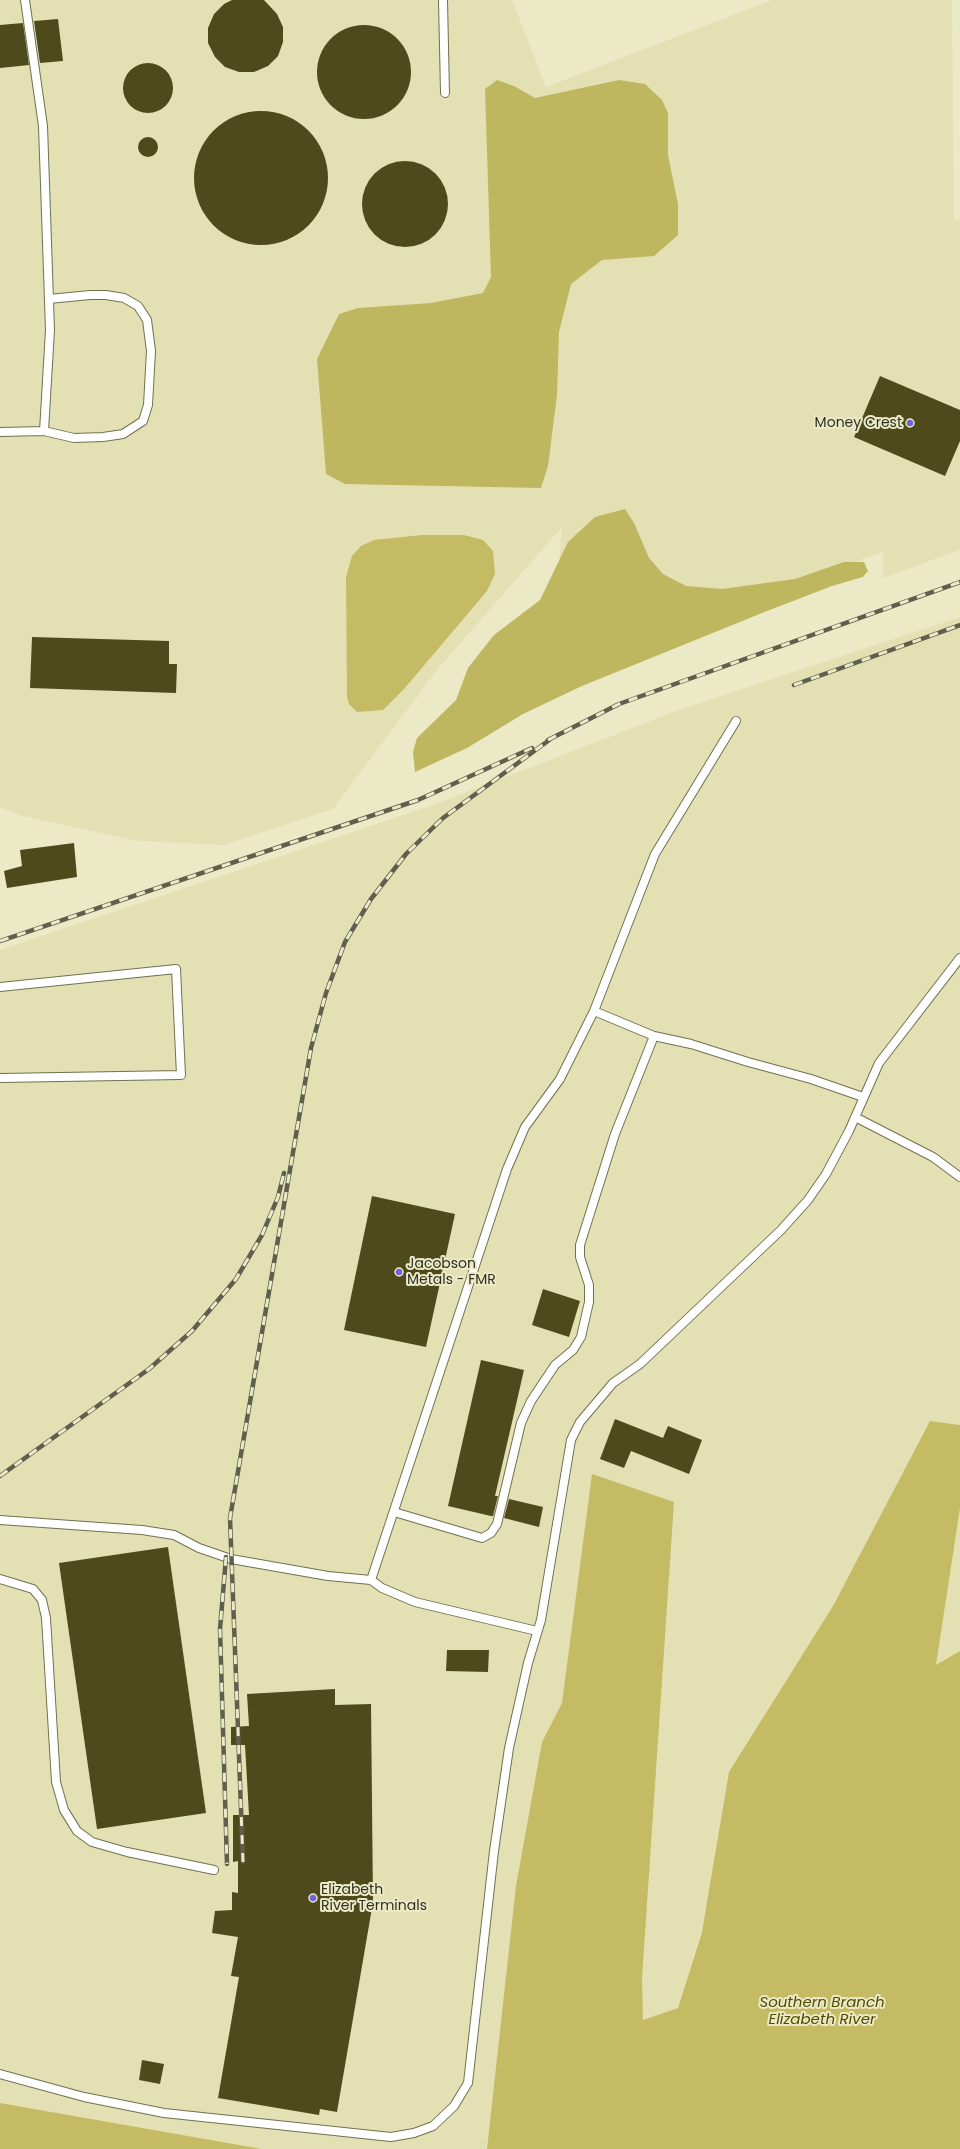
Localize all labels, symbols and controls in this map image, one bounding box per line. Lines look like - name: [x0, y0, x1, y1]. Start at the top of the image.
- place label: Money Crest: [815, 415, 902, 431]
- marker: Money Crest: [905, 418, 915, 428]
- place label: Jacobson Metals - FMR: [407, 1256, 496, 1288]
- marker: Jacobson Metals - FMR: [394, 1267, 404, 1277]
- place label: Elizabeth River Terminals: [321, 1882, 427, 1914]
- marker: Elizabeth River Terminals: [308, 1893, 318, 1903]
- water label: Southern Branch Elizabeth River: [759, 1994, 885, 2029]

